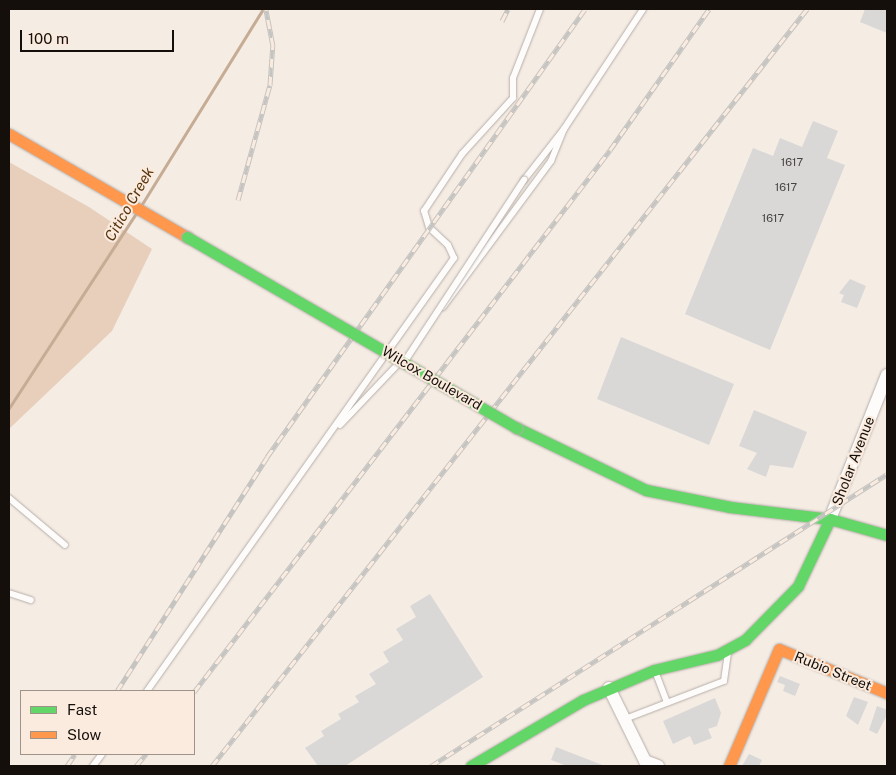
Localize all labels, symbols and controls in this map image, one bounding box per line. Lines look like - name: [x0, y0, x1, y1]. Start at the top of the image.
- scale bar: [22, 20, 176, 52]
- text: 100 m: [28, 30, 69, 47]
- house number: 1617: [781, 155, 803, 169]
- water label: Citico Creek: [101, 164, 157, 244]
- house number: 1617: [775, 180, 797, 194]
- house number: 1617: [762, 211, 784, 225]
- street label: Wilcox Boulevard: [379, 343, 485, 413]
- street label: Sholar Avenue: [828, 414, 878, 508]
- street label: Rubio Street: [792, 648, 874, 694]
- legend: [20, 690, 195, 755]
- text: Fast: [67, 701, 97, 718]
- text: Slow: [67, 726, 101, 743]

